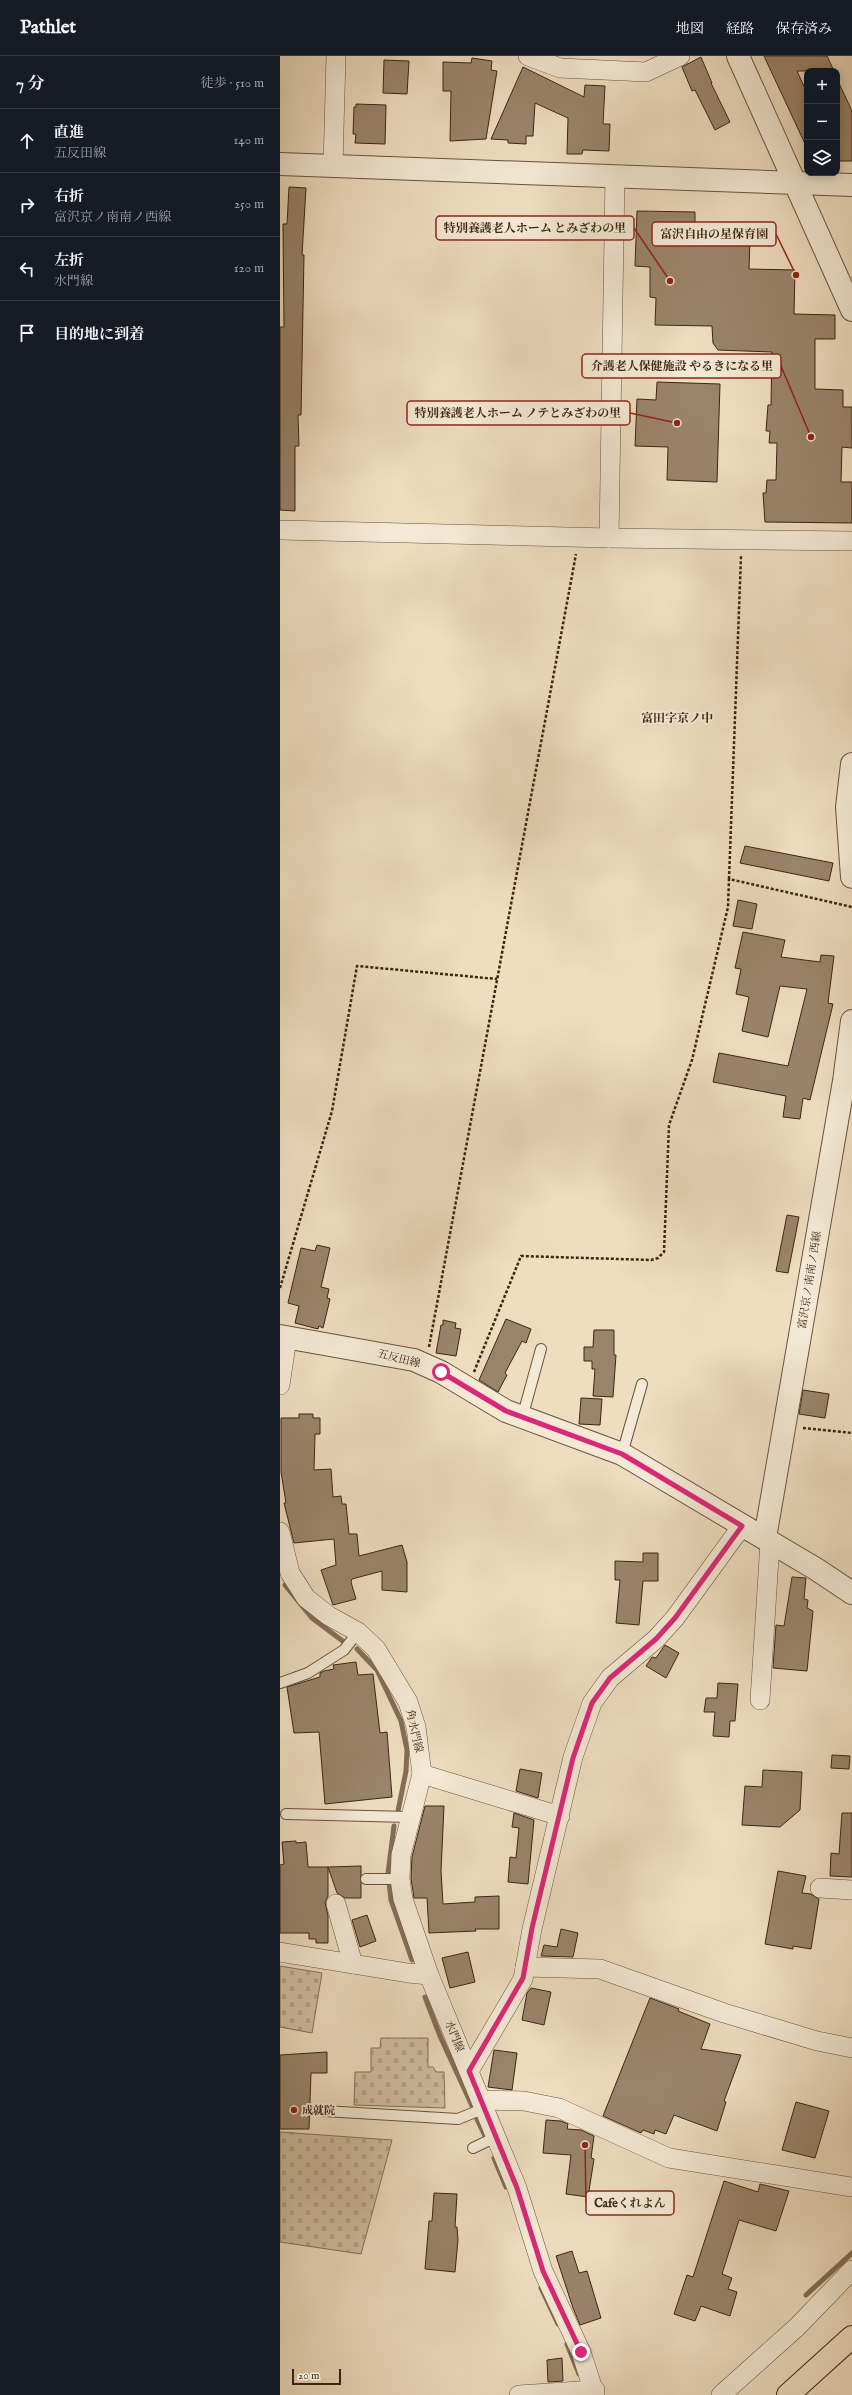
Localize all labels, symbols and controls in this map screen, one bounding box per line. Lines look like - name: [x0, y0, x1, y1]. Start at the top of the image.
- text: Pathlet: [20, 16, 76, 40]
- text: 地図: [676, 20, 704, 38]
- text: 経路: [726, 20, 754, 38]
- text: 保存済み: [776, 20, 832, 38]
- map controls: [804, 68, 840, 176]
- button: +: [804, 68, 840, 104]
- text: 7 分: [16, 74, 45, 95]
- text: 徒歩 · 510 m: [201, 75, 264, 92]
- button: −: [804, 104, 840, 140]
- text: 直進: [54, 123, 84, 142]
- icon: ahead: [16, 130, 38, 152]
- text: 140 m: [234, 132, 264, 149]
- button: layers: [804, 140, 840, 176]
- text: 五反田線: [54, 145, 106, 162]
- text: 右折: [54, 187, 84, 206]
- icon: right: [16, 194, 38, 216]
- text: 250 m: [234, 196, 264, 213]
- text: 富沢京ノ南南ノ西線: [54, 209, 171, 226]
- callout: 特別養護老人ホーム とみざわの里: [436, 216, 634, 240]
- text: 特別養護老人ホーム とみざわの里: [444, 221, 626, 236]
- callout: 富沢自由の星保育園: [652, 222, 776, 246]
- text: 富沢自由の星保育園: [660, 227, 768, 242]
- text: 左折: [54, 251, 84, 270]
- icon: left: [16, 258, 38, 280]
- text: 120 m: [234, 260, 264, 277]
- text: 水門線: [54, 273, 93, 290]
- icon: arrive: [16, 322, 38, 344]
- text: 目的地に到着: [54, 325, 144, 344]
- callout: 介護老人保健施設 やるきになる里: [582, 354, 781, 378]
- text: 介護老人保健施設 やるきになる里: [591, 359, 773, 374]
- callout: 特別養護老人ホーム ノテとみざわの里: [407, 401, 630, 425]
- text: 特別養護老人ホーム ノテとみざわの里: [415, 406, 621, 421]
- district label: 富田字京ノ中: [641, 711, 713, 726]
- street label: 富沢京ノ南南ノ西線: [795, 1230, 825, 1330]
- street label: 五反田線: [376, 1347, 422, 1371]
- route start: [432, 1363, 450, 1381]
- street label: 角水門線: [402, 1708, 426, 1754]
- street label: 水門線: [441, 2018, 467, 2054]
- place label: 成就院: [302, 2104, 335, 2118]
- marker: 成就院: [289, 2105, 299, 2115]
- callout: Cafeくれよん: [586, 2191, 674, 2215]
- text: Cafeくれよん: [594, 2196, 666, 2211]
- route end: [572, 2343, 590, 2361]
- scale bar: [292, 2367, 341, 2386]
- text: 20 m: [298, 2369, 319, 2383]

